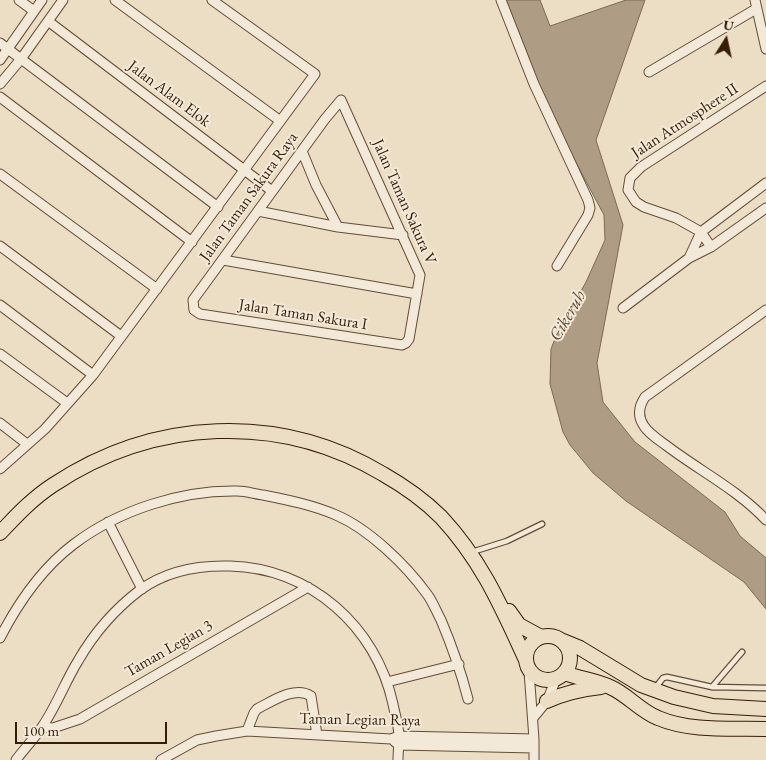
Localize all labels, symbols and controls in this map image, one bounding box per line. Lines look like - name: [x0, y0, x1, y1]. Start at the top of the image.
- north arrow: [701, 15, 751, 65]
- text: U: [722, 15, 735, 35]
- street label: Jalan Alam Elok: [124, 57, 214, 131]
- street label: Jalan Atmosphere II: [628, 79, 742, 163]
- street label: Jalan Taman Sakura Raya: [196, 129, 302, 265]
- street label: Jalan Taman Sakura V: [368, 136, 440, 268]
- water label: Cikeruh: [545, 287, 591, 345]
- street label: Jalan Taman Sakura I: [237, 295, 369, 335]
- street label: Taman Legian 3: [122, 616, 216, 682]
- street label: Taman Legian Raya: [299, 709, 421, 731]
- scale bar: [18, 712, 170, 744]
- text: 100 m: [23, 721, 59, 740]

